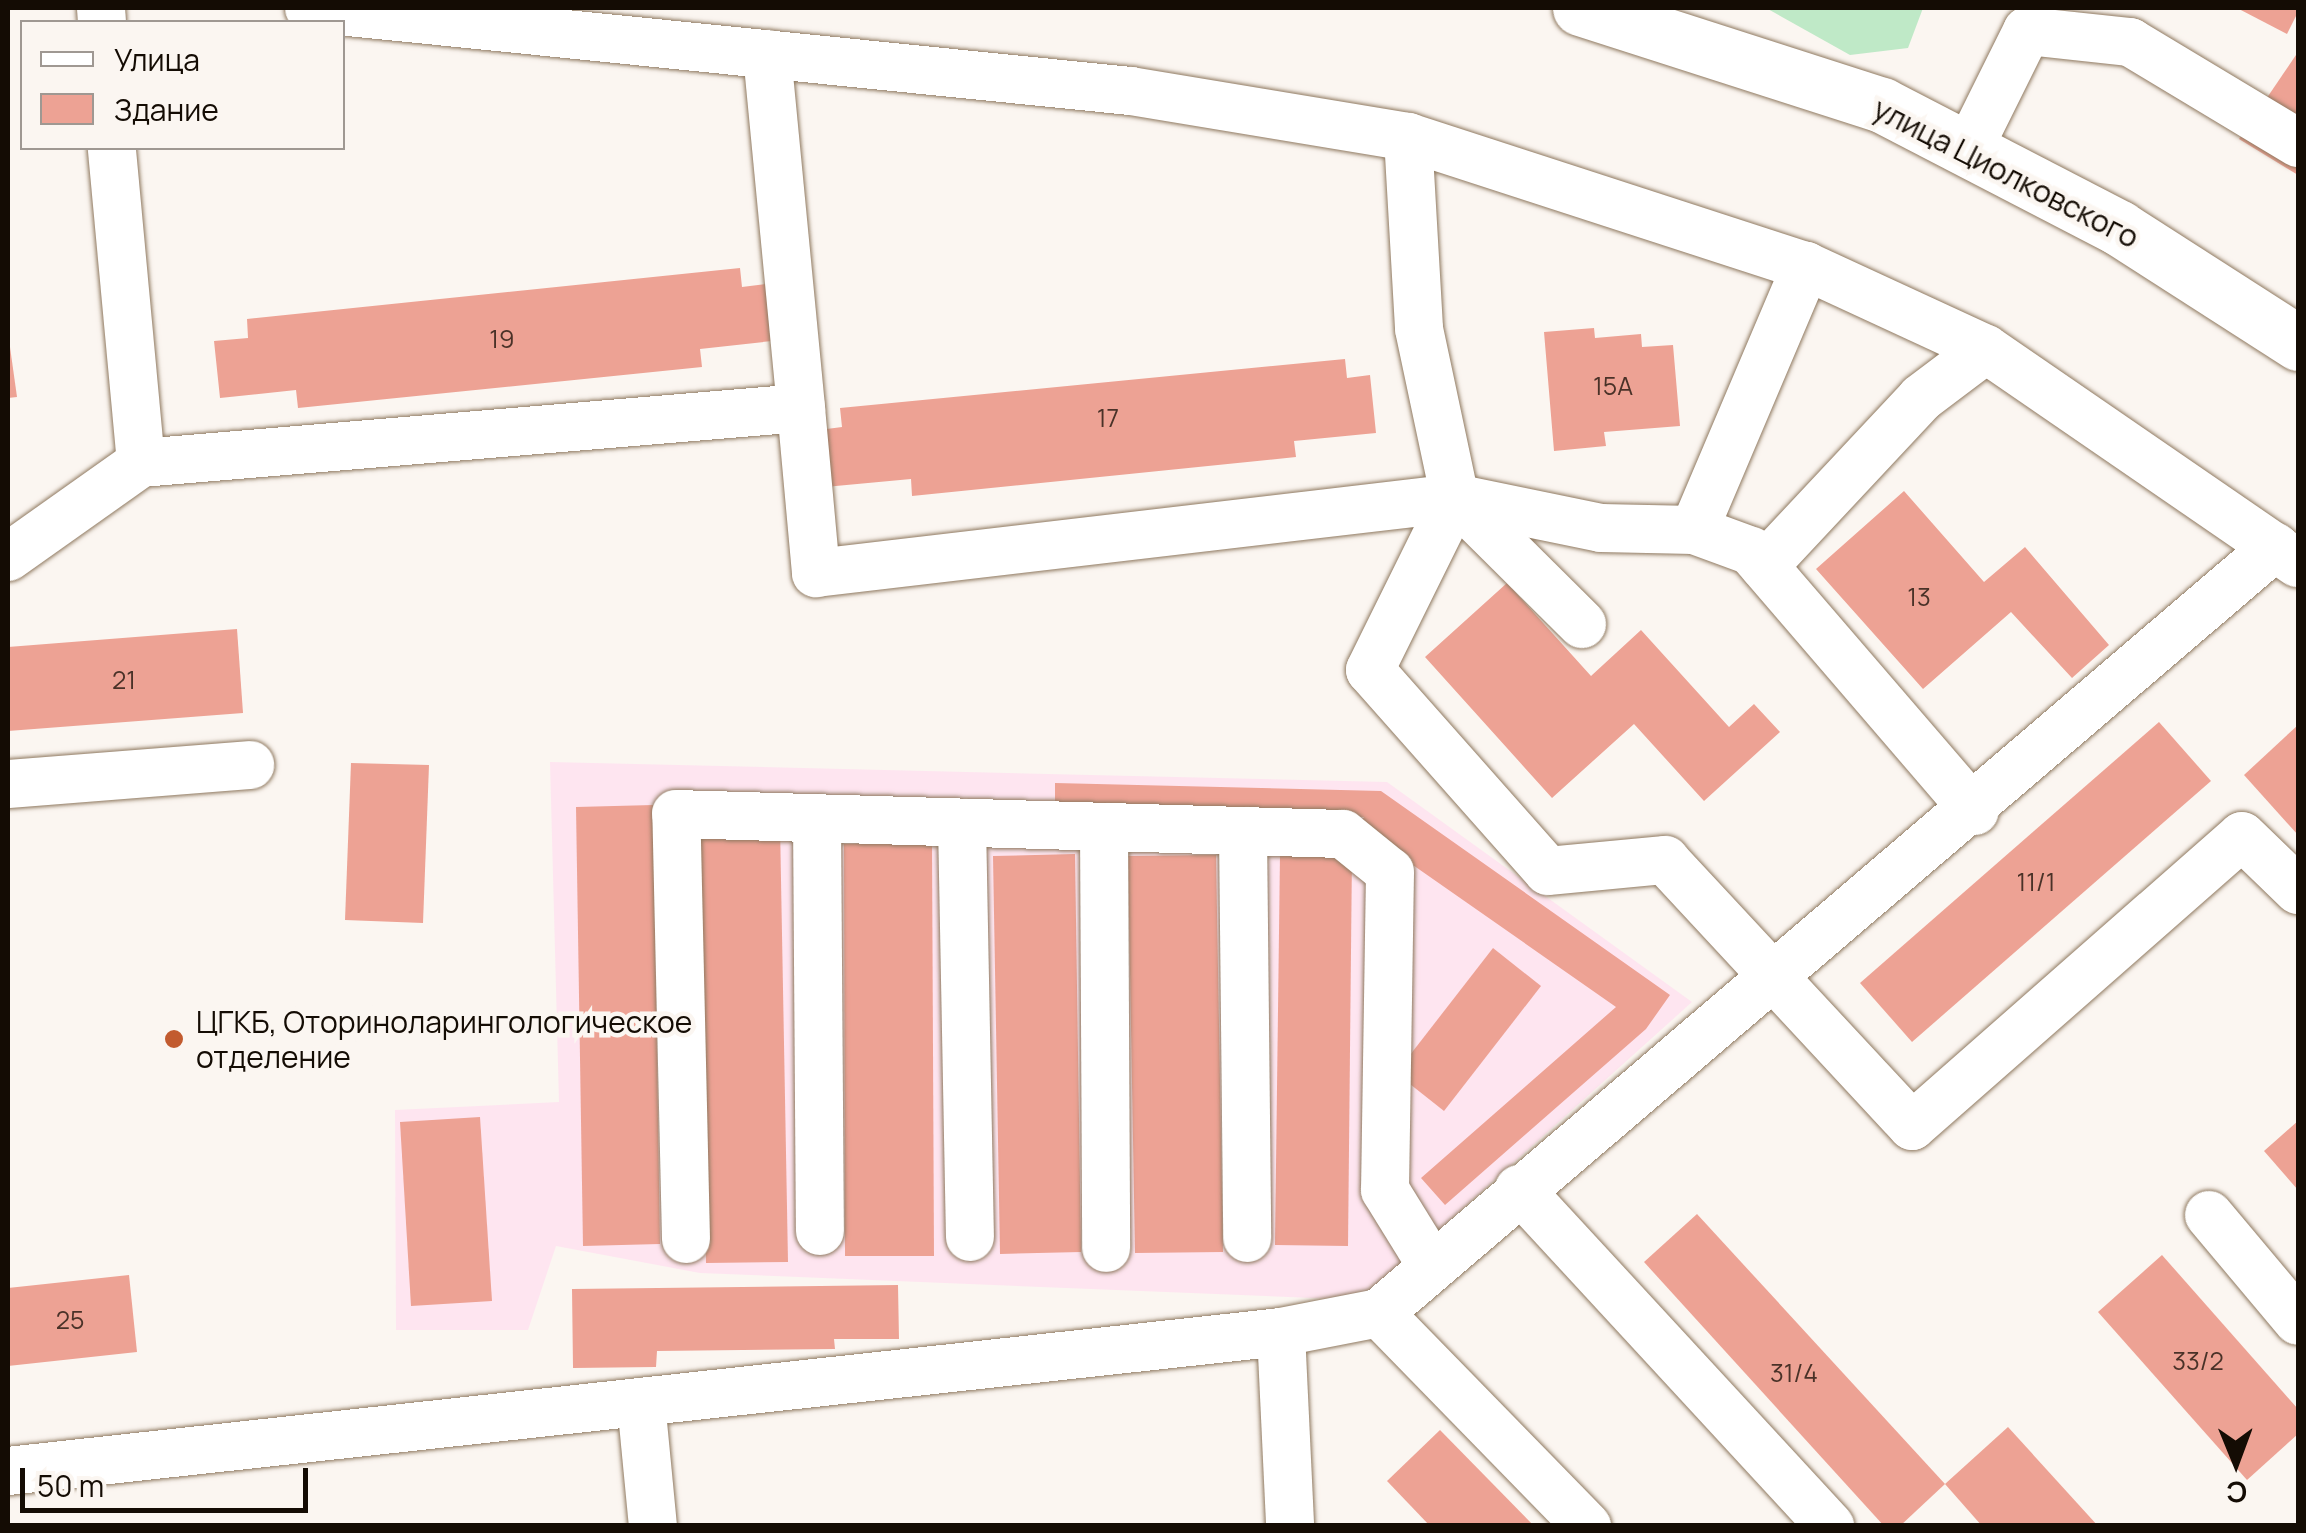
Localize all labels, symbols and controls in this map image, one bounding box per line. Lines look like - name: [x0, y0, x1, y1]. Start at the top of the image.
- legend: [20, 20, 345, 150]
- text: Улица: [114, 39, 200, 80]
- text: Здание: [114, 89, 219, 130]
- street label: улица Циолковского: [1867, 90, 2145, 256]
- house number: 19: [489, 324, 515, 354]
- house number: 15А: [1593, 371, 1633, 401]
- house number: 17: [1097, 403, 1119, 433]
- house number: 13: [1907, 582, 1931, 612]
- house number: 21: [112, 665, 136, 695]
- house number: 11/1: [2017, 867, 2055, 897]
- place label: ЦГКБ, Оториноларингологическое отделение: [196, 1004, 692, 1074]
- marker: ЦГКБ, Оториноларингологическое отделение: [161, 1026, 187, 1052]
- house number: 25: [56, 1305, 84, 1335]
- house number: 33/2: [2172, 1346, 2224, 1376]
- house number: 31/4: [1770, 1358, 1818, 1388]
- north arrow: [2186, 1413, 2286, 1513]
- scale bar: [25, 1448, 312, 1510]
- text: 50 m: [37, 1465, 104, 1506]
- text: С: [2226, 1474, 2247, 1512]

